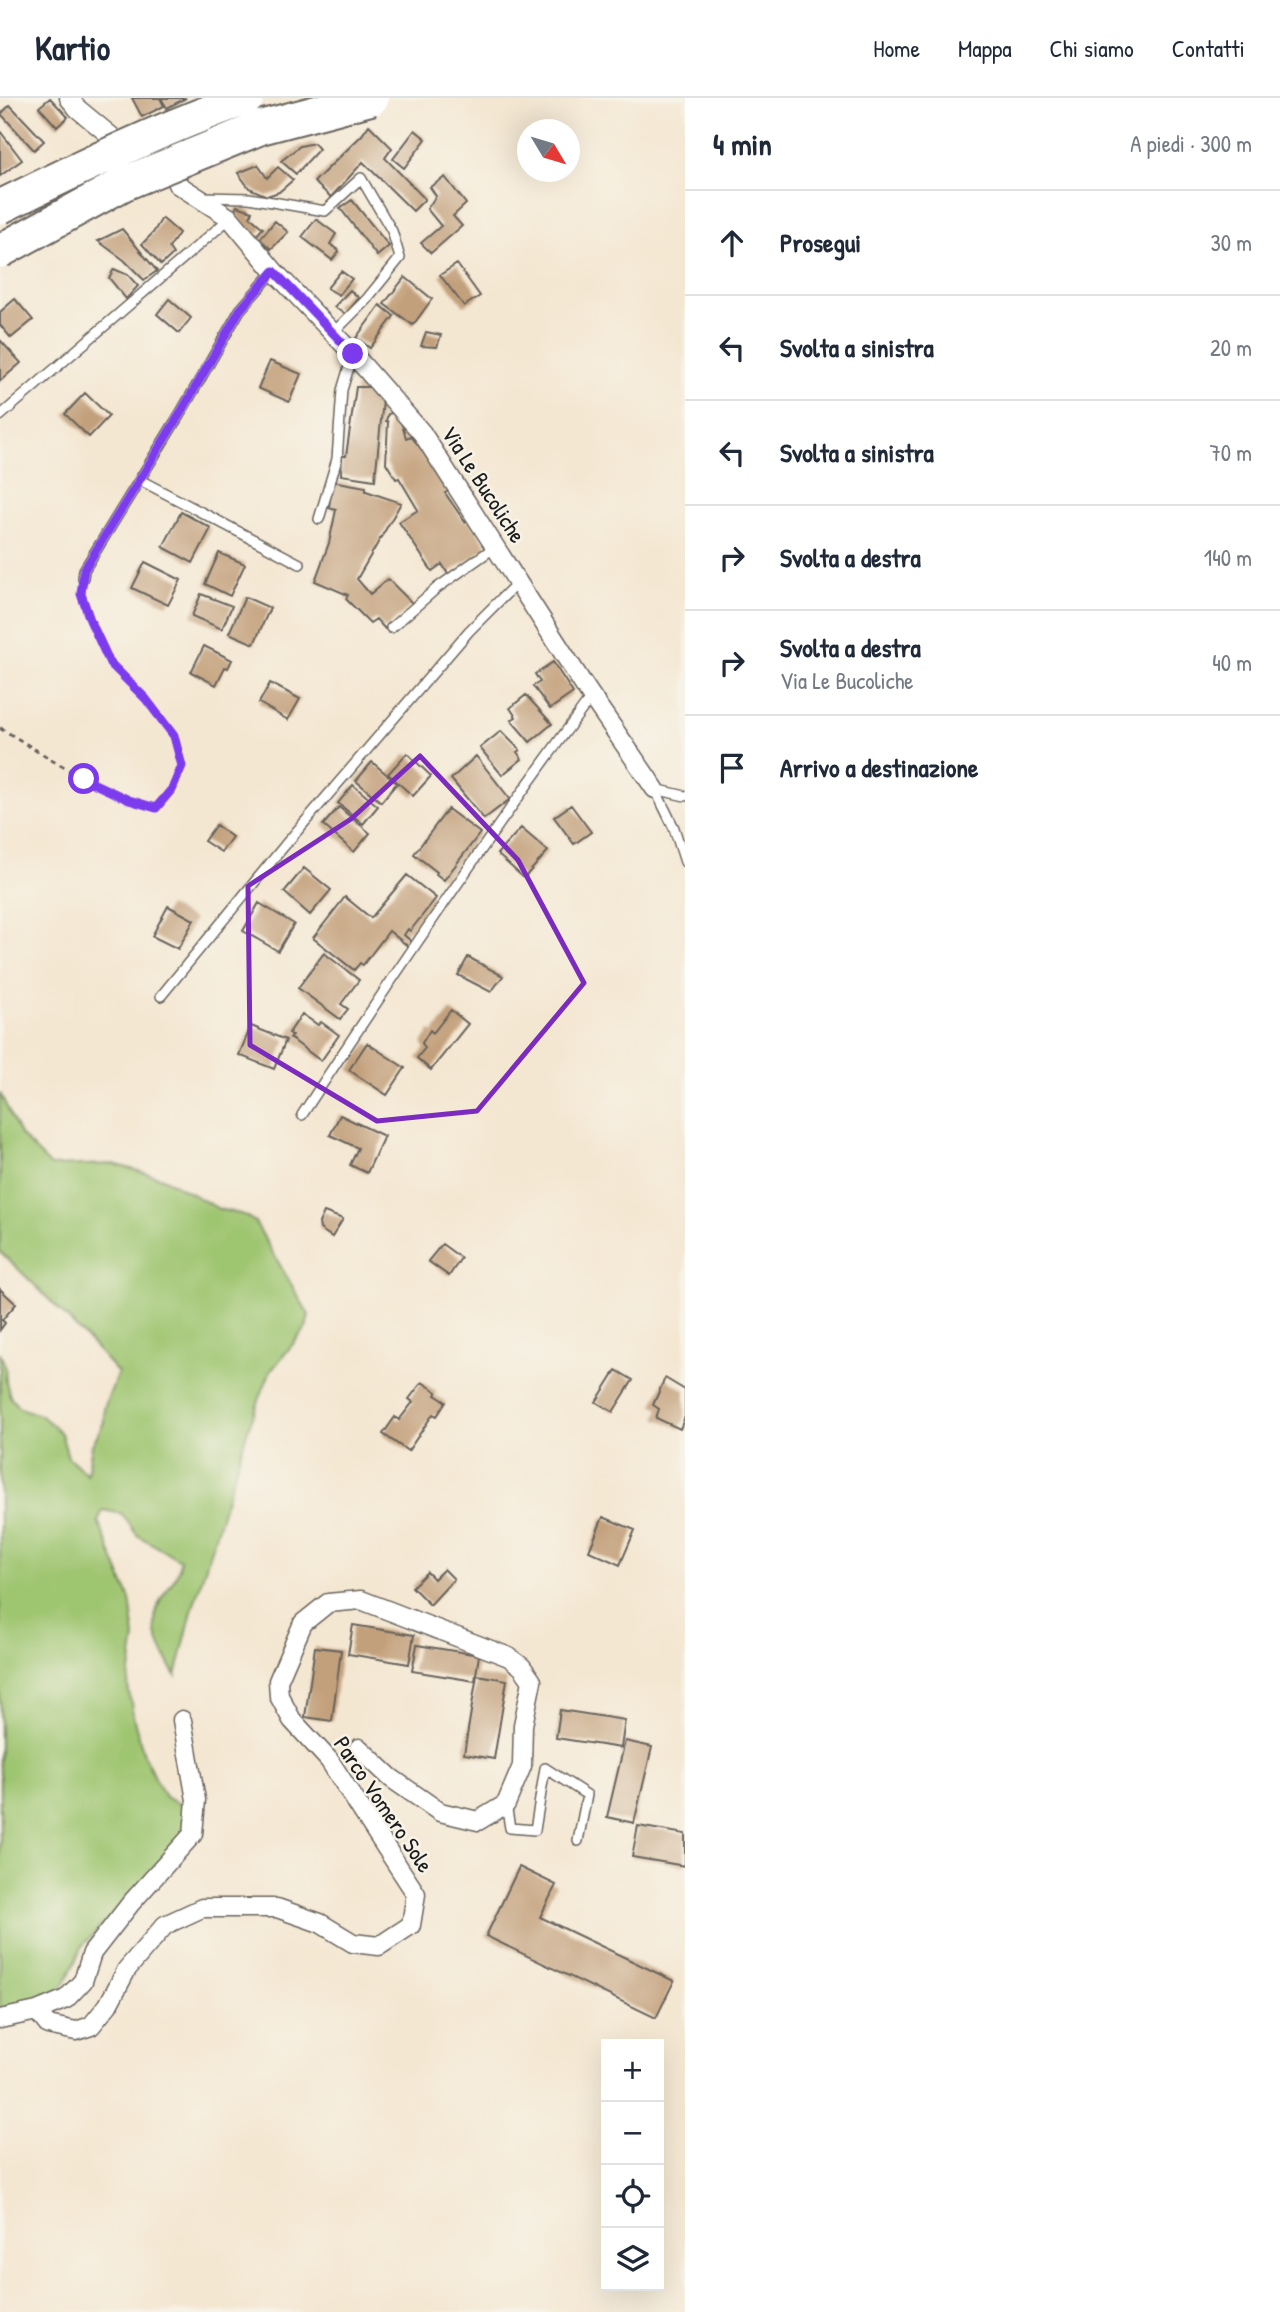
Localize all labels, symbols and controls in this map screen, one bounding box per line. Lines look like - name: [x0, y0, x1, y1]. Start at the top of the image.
- text: Kartio: [35, 26, 110, 70]
- text: Home: [873, 32, 920, 64]
- text: Mappa: [958, 32, 1012, 64]
- text: Chi siamo: [1050, 32, 1134, 64]
- text: Contatti: [1172, 32, 1245, 64]
- north arrow: [517, 119, 580, 182]
- text: 4 min: [713, 124, 772, 164]
- text: A piedi · 300 m: [1130, 128, 1252, 159]
- icon: ahead: [713, 224, 751, 262]
- text: Prosegui: [780, 225, 861, 260]
- text: 30 m: [1210, 227, 1252, 258]
- icon: left: [713, 329, 751, 367]
- text: Svolta a sinistra: [780, 330, 934, 365]
- text: 20 m: [1210, 332, 1252, 363]
- route end: [337, 338, 368, 369]
- street label: Via Le Bucoliche: [435, 420, 533, 548]
- icon: left: [713, 434, 751, 472]
- text: Svolta a sinistra: [780, 435, 934, 470]
- text: 70 m: [1209, 437, 1252, 468]
- icon: right: [713, 539, 751, 577]
- text: Svolta a destra: [780, 540, 921, 575]
- text: 140 m: [1204, 542, 1252, 573]
- text: Svolta a destra: [780, 630, 921, 665]
- icon: right: [713, 644, 751, 682]
- text: 40 m: [1212, 647, 1252, 678]
- text: Via Le Bucoliche: [780, 665, 913, 696]
- icon: arrive: [713, 749, 751, 787]
- text: Arrivo a destinazione: [780, 750, 978, 785]
- route start: [68, 763, 99, 794]
- street label: Parco Vomero Sole: [327, 1730, 441, 1878]
- map controls: [601, 2039, 664, 2291]
- button: +: [601, 2039, 664, 2102]
- button: −: [601, 2102, 664, 2165]
- button: locate: [601, 2165, 664, 2228]
- button: layers: [601, 2228, 664, 2291]

